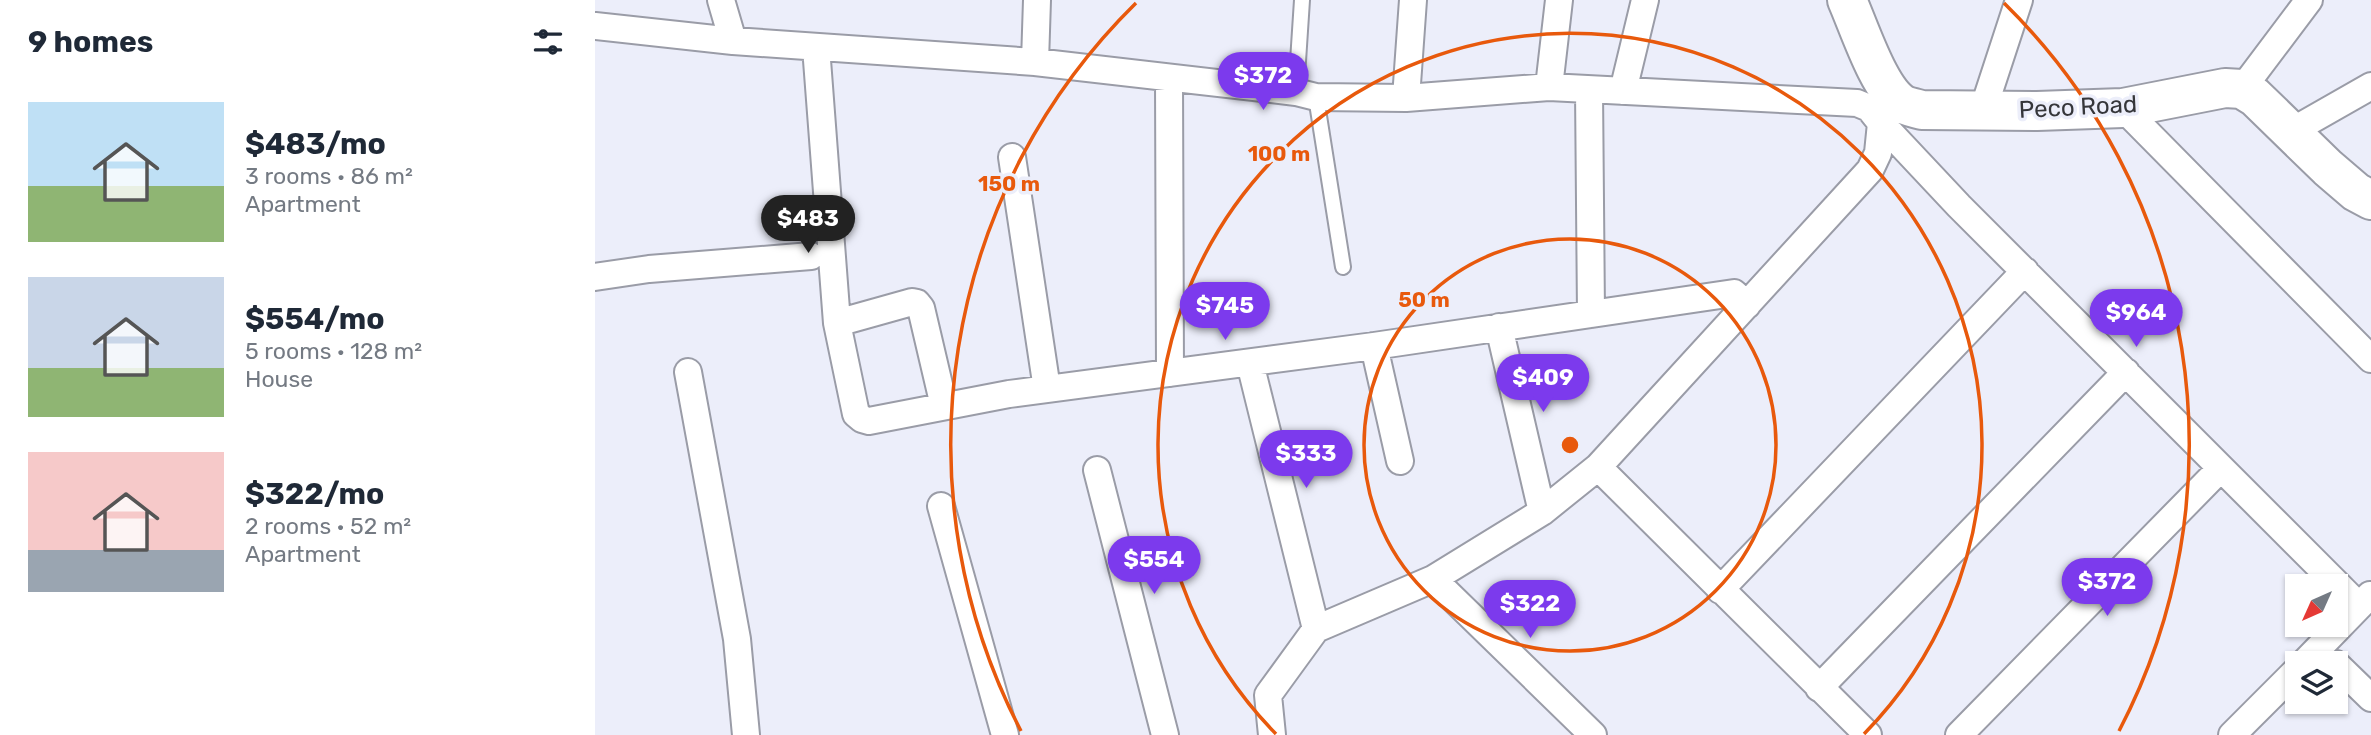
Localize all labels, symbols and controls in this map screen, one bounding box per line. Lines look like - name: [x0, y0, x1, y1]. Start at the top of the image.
- icon: filters: [529, 23, 567, 61]
- text: 9 homes: [28, 24, 153, 60]
- pin: $372: [1222, 52, 1304, 112]
- text: $372: [1234, 61, 1292, 89]
- street label: Peco Road: [2018, 90, 2138, 124]
- text: $483/mo: [245, 126, 386, 162]
- icon: home: [84, 130, 168, 214]
- text: 100 m: [1248, 141, 1310, 166]
- text: 3 rooms · 86 m²: [245, 162, 413, 190]
- text: 150 m: [978, 171, 1040, 196]
- text: Apartment: [245, 190, 361, 218]
- pin: $483: [767, 196, 849, 255]
- text: $483: [777, 204, 839, 232]
- pin: $745: [1184, 282, 1266, 342]
- text: 50 m: [1398, 287, 1450, 312]
- pin: $964: [2095, 290, 2177, 349]
- text: $745: [1196, 291, 1254, 319]
- text: $964: [2106, 298, 2166, 326]
- text: $554/mo: [245, 301, 385, 337]
- icon: home: [84, 305, 168, 389]
- text: 5 rooms · 128 m²: [245, 337, 422, 365]
- pin: $409: [1502, 354, 1584, 414]
- text: $409: [1512, 363, 1574, 391]
- text: House: [245, 365, 313, 393]
- pin: $333: [1265, 430, 1347, 490]
- centre of rings: [1558, 433, 1582, 457]
- text: $333: [1276, 439, 1336, 467]
- text: $322/mo: [245, 476, 384, 512]
- icon: home: [84, 480, 168, 564]
- text: 2 rooms · 52 m²: [245, 512, 411, 540]
- pin: $554: [1113, 536, 1195, 596]
- text: Apartment: [245, 540, 361, 568]
- text: $554: [1124, 545, 1184, 573]
- pin: $372: [2066, 558, 2148, 618]
- text: $372: [2078, 567, 2136, 595]
- north arrow: [2285, 574, 2349, 637]
- map controls: [2285, 574, 2348, 714]
- pin: $322: [1489, 580, 1571, 640]
- text: $322: [1500, 589, 1560, 617]
- button: layers: [2285, 651, 2348, 714]

